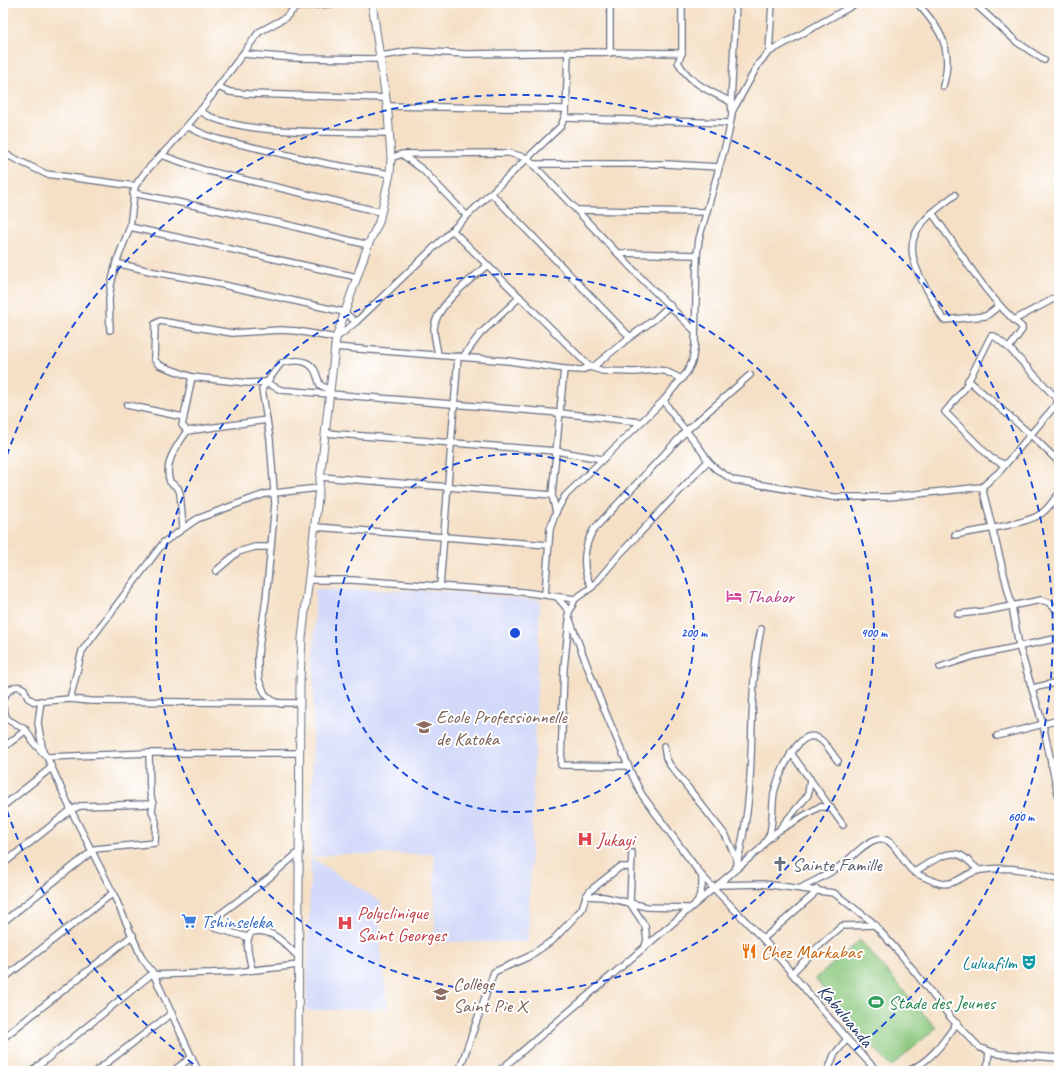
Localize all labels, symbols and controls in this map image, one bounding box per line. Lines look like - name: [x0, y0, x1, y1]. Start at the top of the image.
- place label: Thabor: [746, 585, 796, 609]
- hotel icon: Thabor: [725, 587, 743, 605]
- text: 200 m: [681, 625, 708, 641]
- text: 400 m: [861, 625, 888, 641]
- centre of rings: [508, 626, 522, 640]
- place label: Ecole Professionnelle de Katoka: [436, 705, 568, 751]
- school or university icon: Ecole Professionnelle de Katoka: [415, 718, 433, 736]
- text: 600 m: [1008, 809, 1035, 825]
- place label: Jukayi: [596, 828, 637, 852]
- hospital icon: Jukayi: [576, 830, 594, 848]
- place label: Sainte Famille: [792, 853, 883, 877]
- church icon: Sainte Famille: [771, 855, 789, 873]
- place label: Polyclinique Saint Georges: [357, 901, 447, 947]
- place label: Tshinseleka: [201, 910, 274, 934]
- supermarket icon: Tshinseleka: [180, 912, 198, 930]
- hospital icon: Polyclinique Saint Georges: [336, 914, 354, 932]
- place label: Chez Markabas: [761, 940, 863, 964]
- restaurant icon: Chez Markabas: [740, 942, 758, 960]
- place label: Luluafilm: [962, 951, 1018, 975]
- theatre icon: Luluafilm: [1020, 953, 1038, 971]
- place label: Collège Saint Pie X: [453, 972, 530, 1018]
- street label: Kabuluanda: [812, 979, 879, 1053]
- school or university icon: Collège Saint Pie X: [432, 985, 450, 1003]
- place label: Stade des Jeunes: [888, 991, 997, 1015]
- sports icon: Stade des Jeunes: [867, 993, 885, 1011]

